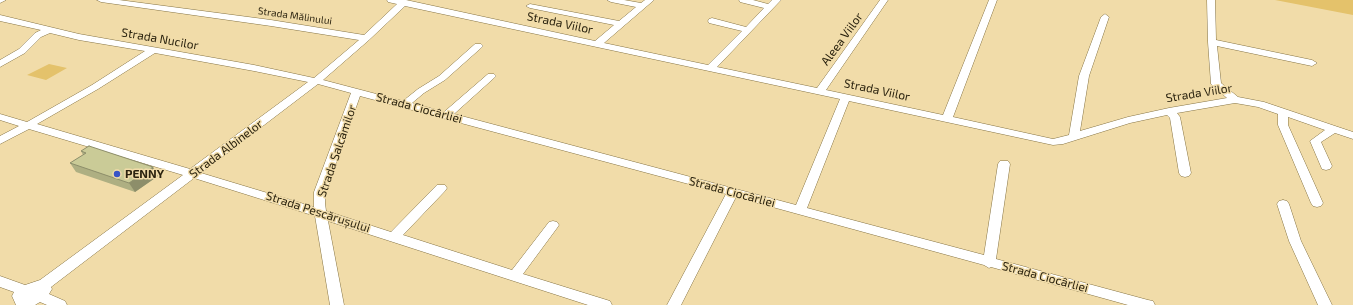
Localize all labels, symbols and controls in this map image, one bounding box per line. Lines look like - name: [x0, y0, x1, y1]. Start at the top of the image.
- street label: Strada Mălinului: [257, 5, 333, 27]
- street label: Strada Viilor: [526, 9, 594, 37]
- street label: Aleea Viilor: [818, 10, 866, 68]
- street label: Strada Nucilor: [120, 25, 200, 53]
- street label: Strada Viilor: [843, 76, 911, 104]
- street label: Strada Viilor: [1165, 81, 1233, 105]
- street label: Strada Ciocârliei: [374, 90, 464, 126]
- street label: Strada Salcâmilor: [314, 103, 360, 199]
- street label: Strada Albinelor: [186, 117, 266, 181]
- place label: PENNY: [125, 167, 164, 181]
- marker: PENNY: [112, 169, 122, 179]
- street label: Strada Ciocârliei: [687, 174, 777, 210]
- street label: Strada Pescărușului: [264, 188, 372, 236]
- street label: Strada Ciocârliei: [1000, 259, 1090, 295]

